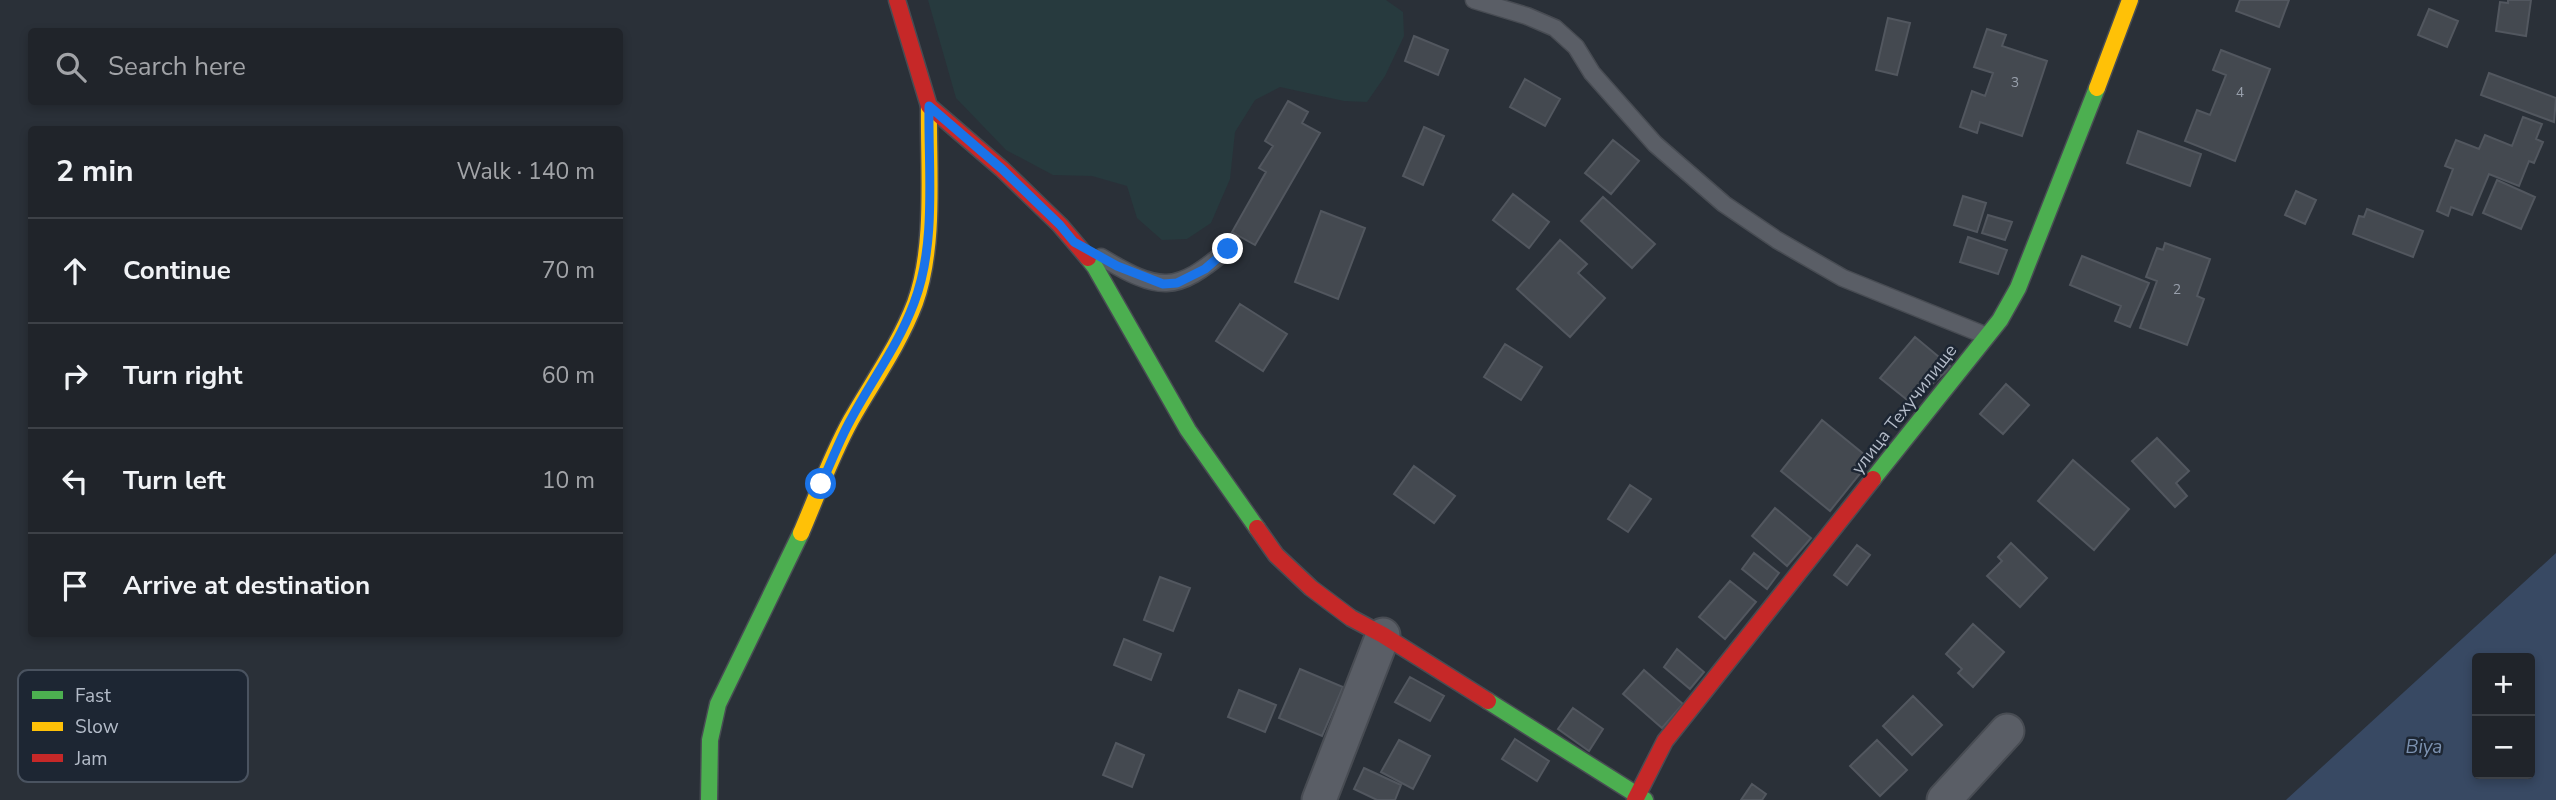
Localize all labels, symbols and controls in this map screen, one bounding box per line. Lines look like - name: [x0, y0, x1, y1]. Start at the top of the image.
- search box: [28, 28, 623, 105]
- icon: search: [52, 48, 90, 86]
- text: Search here: [108, 49, 246, 84]
- house number: 3: [2011, 73, 2019, 92]
- house number: 4: [2236, 83, 2244, 102]
- text: 2 min: [56, 151, 134, 192]
- text: Walk · 140 m: [456, 156, 595, 187]
- route end: [1212, 233, 1243, 264]
- icon: ahead: [56, 252, 94, 290]
- text: Continue: [123, 253, 231, 288]
- text: 70 m: [542, 255, 595, 286]
- house number: 2: [2173, 280, 2181, 299]
- street label: улица Техучилище: [1846, 339, 1962, 479]
- icon: right: [56, 357, 94, 395]
- text: Turn right: [123, 358, 242, 393]
- text: 60 m: [542, 360, 595, 391]
- icon: left: [56, 462, 94, 500]
- text: Turn left: [123, 463, 226, 498]
- text: 10 m: [542, 465, 595, 496]
- route start: [805, 468, 836, 499]
- icon: arrive: [56, 567, 94, 605]
- text: Arrive at destination: [123, 568, 370, 603]
- map controls: [2472, 653, 2535, 779]
- button: +: [2472, 653, 2535, 716]
- legend: [18, 670, 248, 782]
- text: Fast: [75, 683, 111, 709]
- text: Slow: [75, 714, 119, 740]
- button: −: [2472, 716, 2535, 779]
- water label: Biya: [2406, 734, 2442, 760]
- text: Jam: [74, 746, 108, 772]

